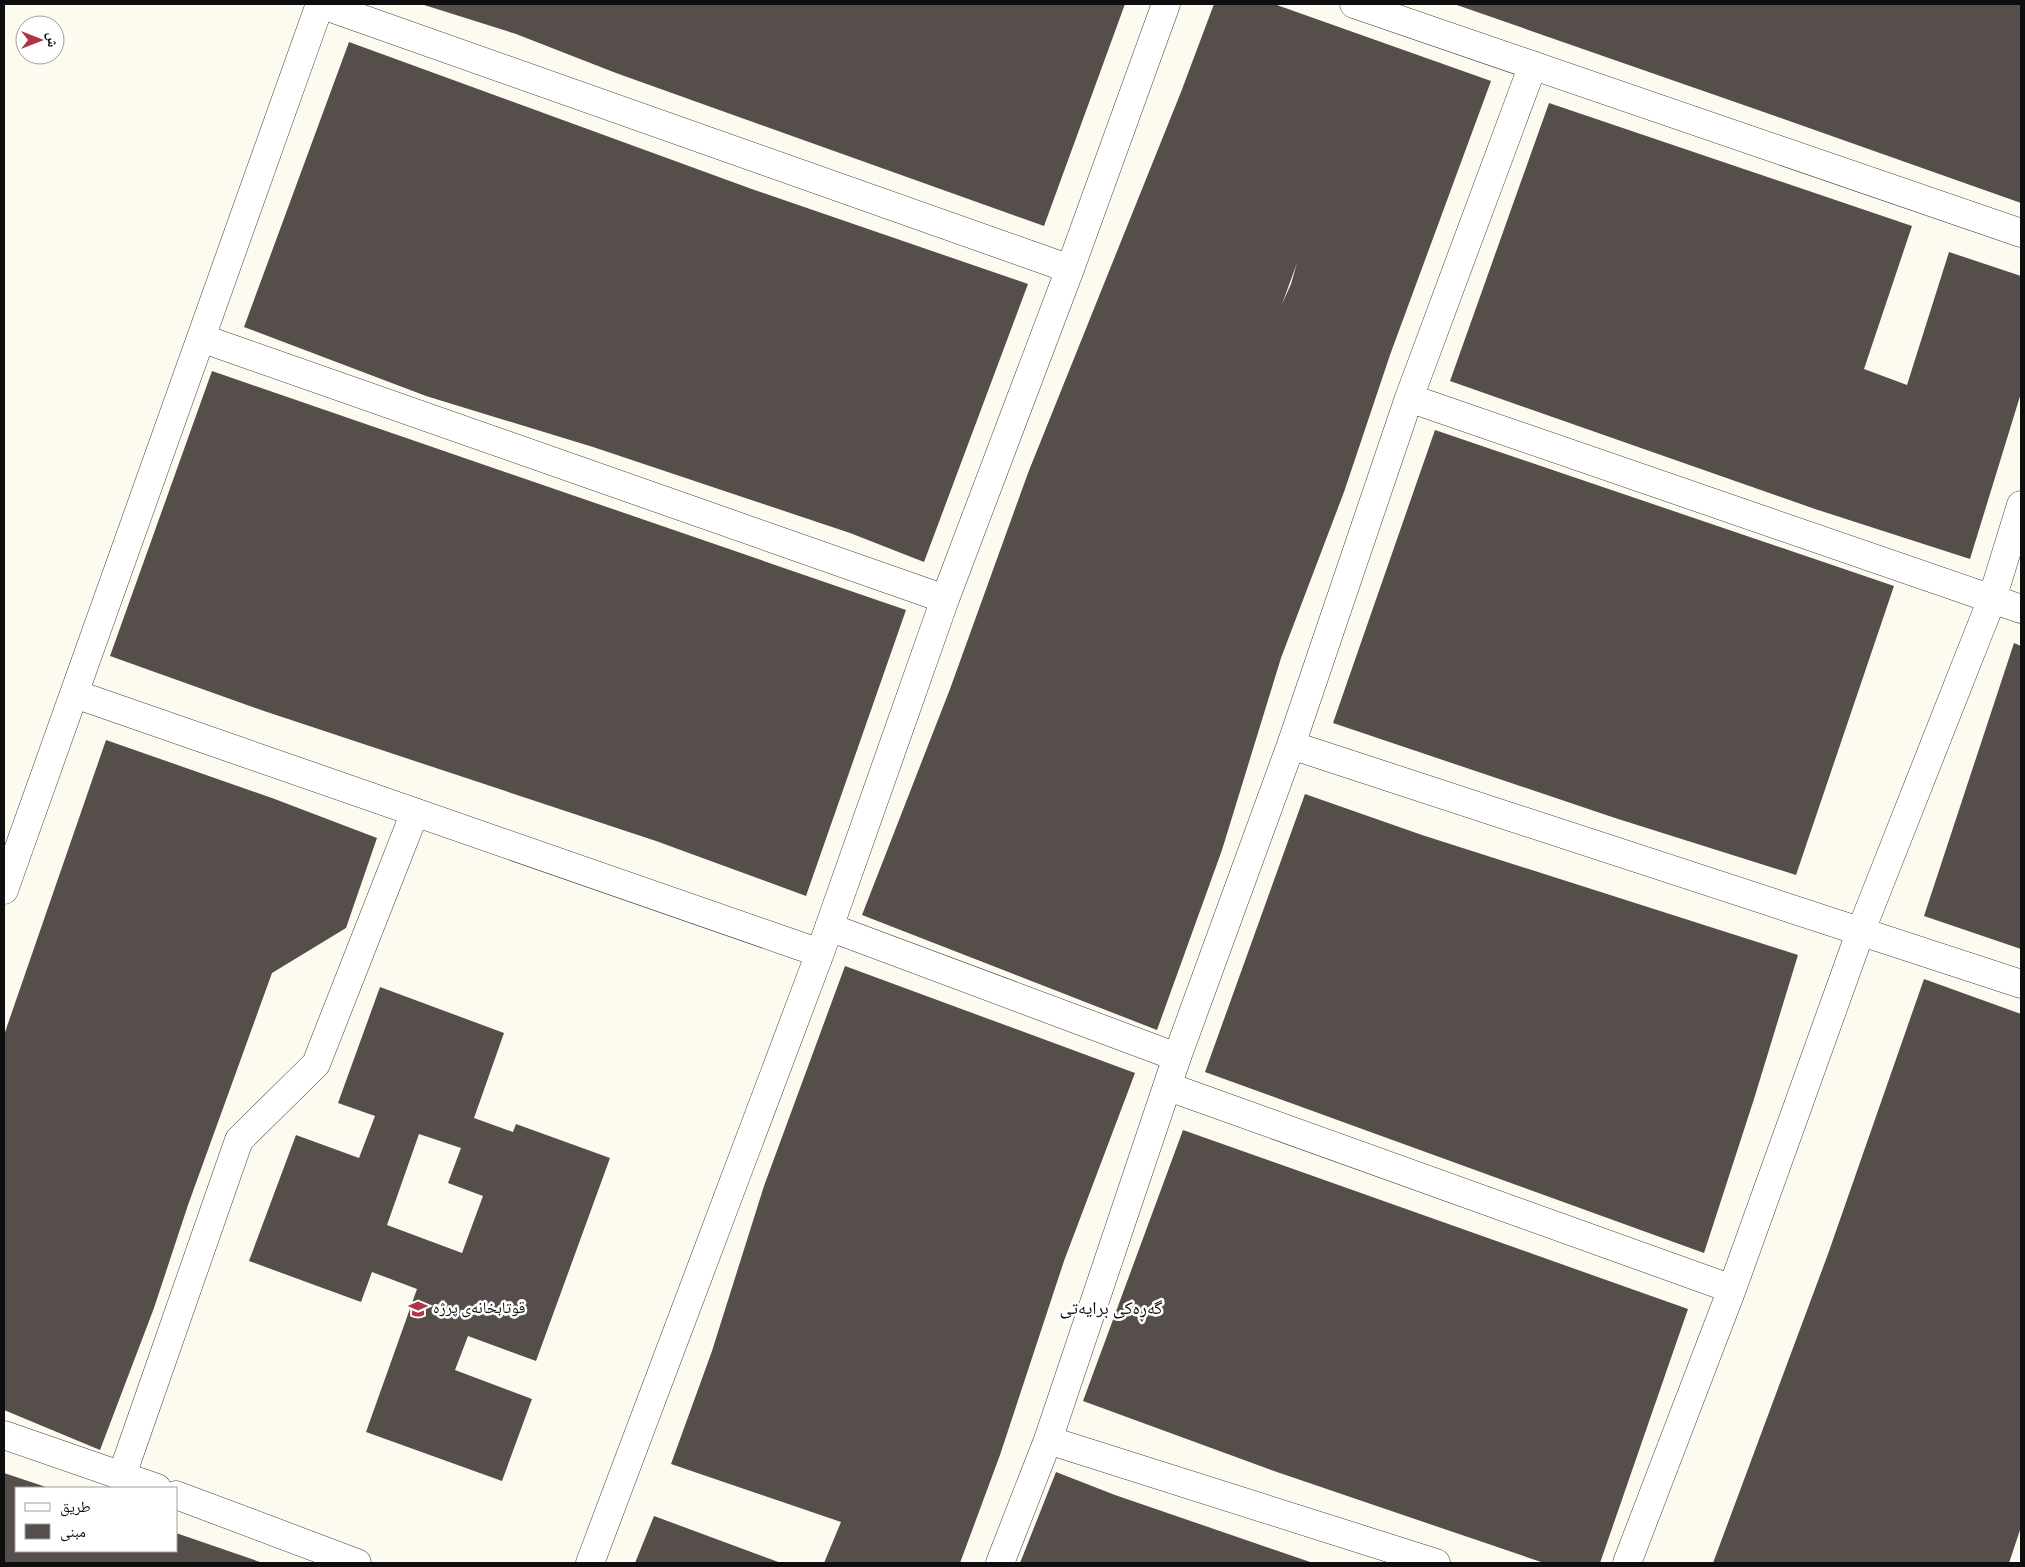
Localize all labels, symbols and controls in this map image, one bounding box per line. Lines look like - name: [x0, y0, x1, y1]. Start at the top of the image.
- north arrow: [15, 15, 65, 65]
- text: ش: [39, 33, 63, 48]
- district label: گەڕەکی برایەتی: [1059, 1295, 1163, 1325]
- place label: قوتابخانەی پرژە: [433, 1296, 526, 1323]
- school or university icon: قوتابخانەی پرژە: [407, 1298, 429, 1320]
- legend: [15, 1487, 178, 1552]
- text: طريق: [60, 1496, 91, 1522]
- text: مبنى: [60, 1521, 86, 1547]

